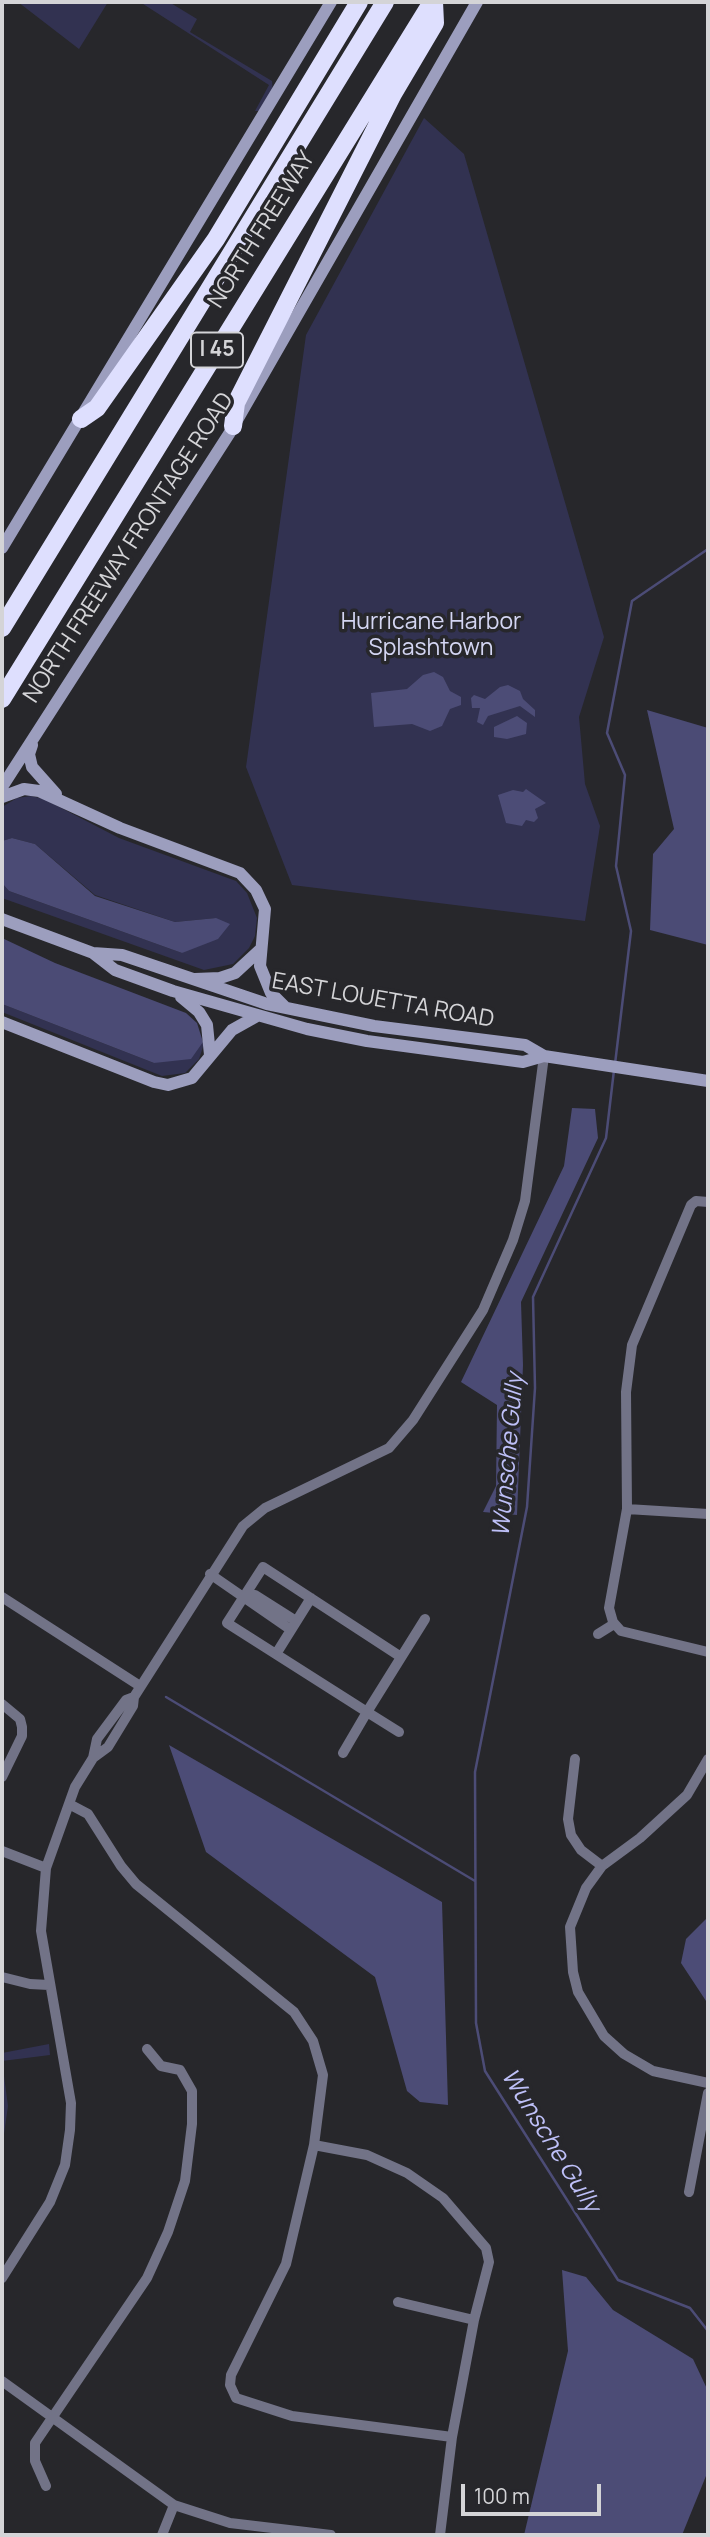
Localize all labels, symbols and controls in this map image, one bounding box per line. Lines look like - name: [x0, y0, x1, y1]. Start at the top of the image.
- street label: NORTH FREEWAY: [203, 147, 321, 313]
- road number: I 45: [191, 332, 243, 368]
- street label: NORTH FREEWAY FRONTAGE ROAD: [18, 388, 240, 708]
- park label: Hurricane Harbor Splashtown: [341, 609, 521, 663]
- street label: EAST LOUETTA ROAD: [270, 968, 496, 1034]
- water label: Wunsche Gully: [487, 1372, 531, 1538]
- water label: Wunsche Gully: [494, 2064, 606, 2218]
- scale bar: [465, 2470, 605, 2514]
- text: 100 m: [474, 2482, 530, 2510]

